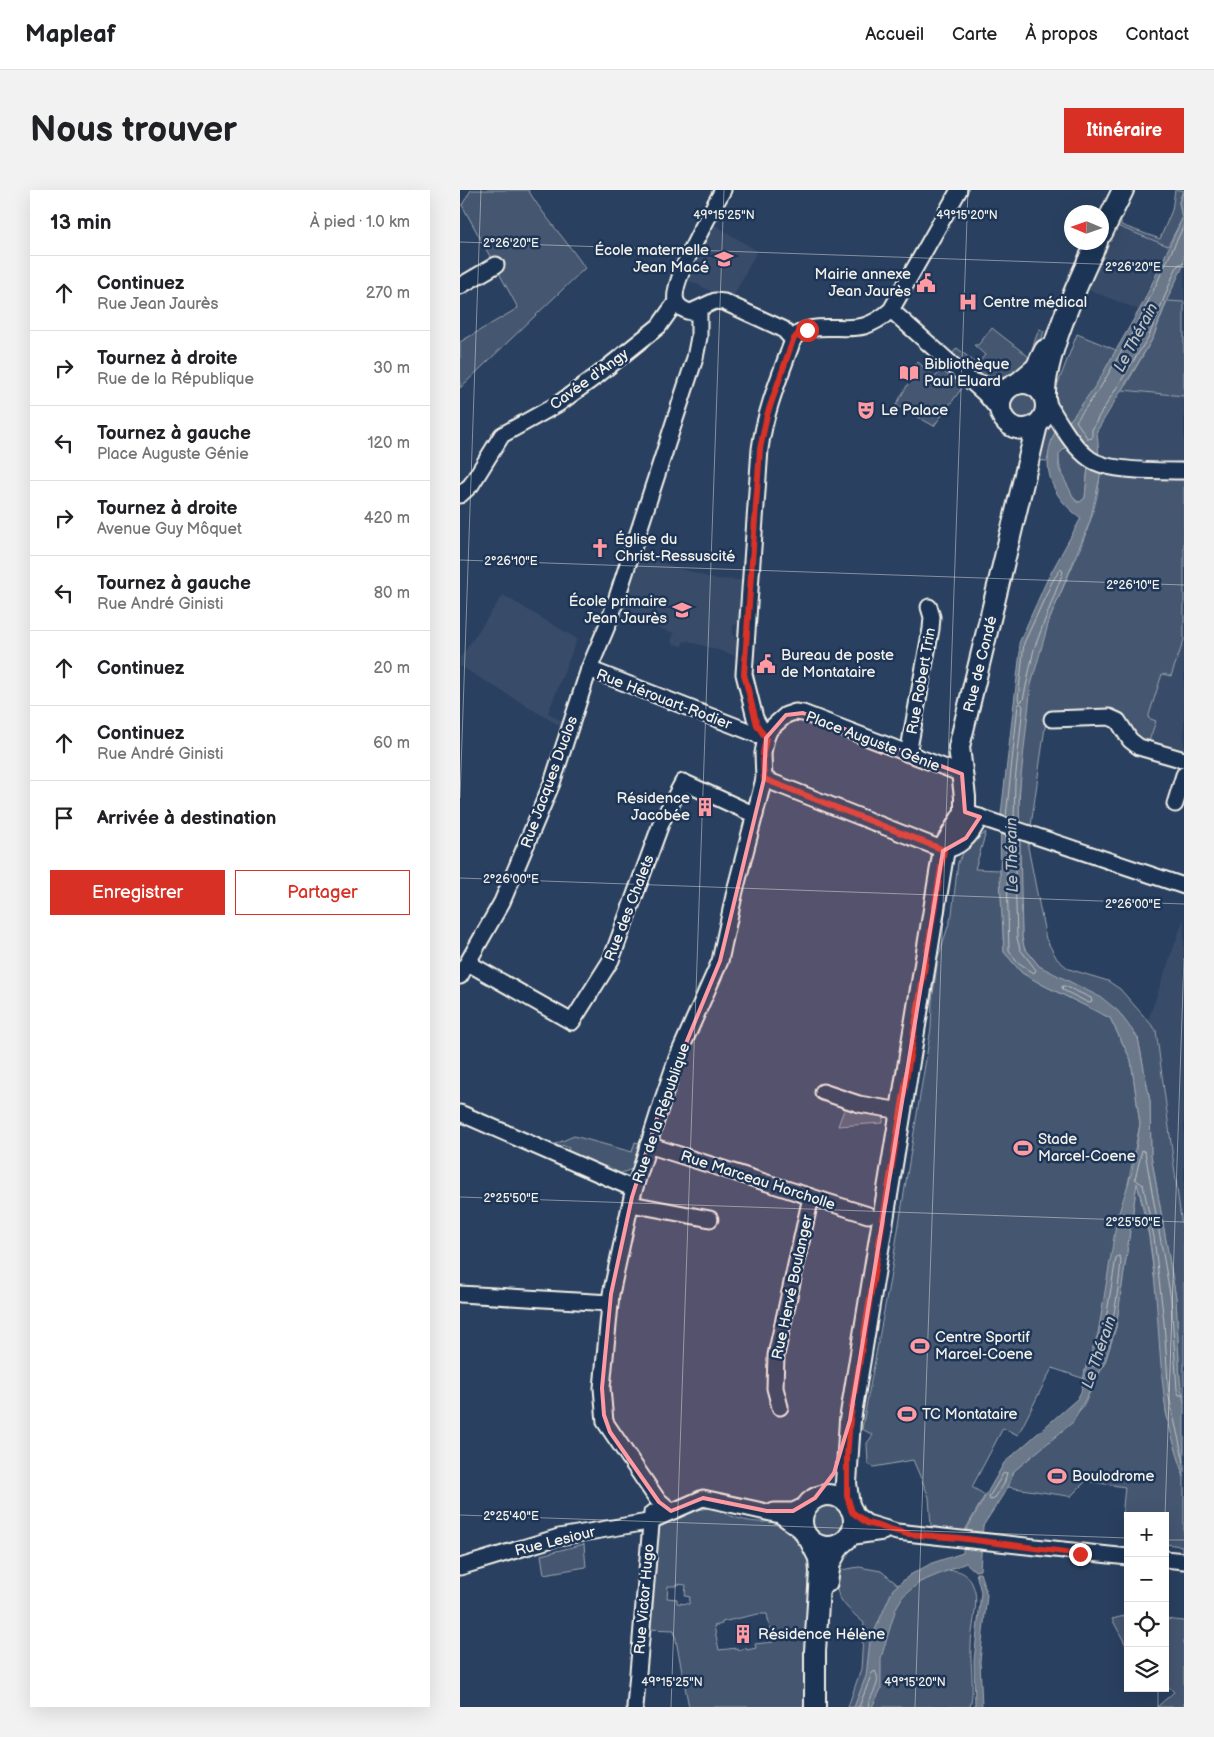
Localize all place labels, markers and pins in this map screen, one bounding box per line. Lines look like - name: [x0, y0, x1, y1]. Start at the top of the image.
- place label: École maternelle Jean Macé: [595, 241, 709, 277]
- school or university icon: École maternelle Jean Macé: [713, 248, 735, 270]
- place label: Mairie annexe Jean Jaurès: [815, 265, 912, 301]
- public building icon: Mairie annexe Jean Jaurès: [915, 272, 937, 294]
- hospital icon: Centre médical: [957, 291, 979, 313]
- place label: Centre médical: [983, 293, 1087, 312]
- place label: Bibliothèque Paul Eluard: [924, 355, 1009, 391]
- library icon: Bibliothèque Paul Eluard: [898, 362, 920, 384]
- theatre icon: Le Palace: [855, 399, 877, 421]
- place label: Le Palace: [881, 401, 948, 420]
- place label: Église du Christ-Ressuscité: [615, 530, 735, 566]
- church icon: Église du Christ-Ressuscité: [589, 537, 611, 559]
- place label: École primaire Jean Jaurès: [569, 592, 668, 628]
- school or university icon: École primaire Jean Jaurès: [671, 599, 693, 621]
- place label: Bureau de poste de Montataire: [781, 646, 894, 682]
- public building icon: Bureau de poste de Montataire: [755, 653, 777, 675]
- place label: Résidence Jacobée: [617, 789, 690, 825]
- building icon: Résidence Jacobée: [694, 796, 716, 818]
- place label: Stade Marcel-Coene: [1038, 1130, 1136, 1166]
- sports icon: Stade Marcel-Coene: [1012, 1137, 1034, 1159]
- place label: Centre Sportif Marcel-Coene: [935, 1328, 1033, 1364]
- sports icon: Centre Sportif Marcel-Coene: [909, 1335, 931, 1357]
- sports icon: TC Montataire: [896, 1403, 918, 1425]
- place label: TC Montataire: [922, 1405, 1018, 1424]
- sports icon: Boulodrome: [1046, 1465, 1068, 1487]
- place label: Boulodrome: [1072, 1467, 1154, 1486]
- building icon: Résidence Hélène: [732, 1623, 754, 1645]
- place label: Résidence Hélène: [758, 1625, 885, 1644]

